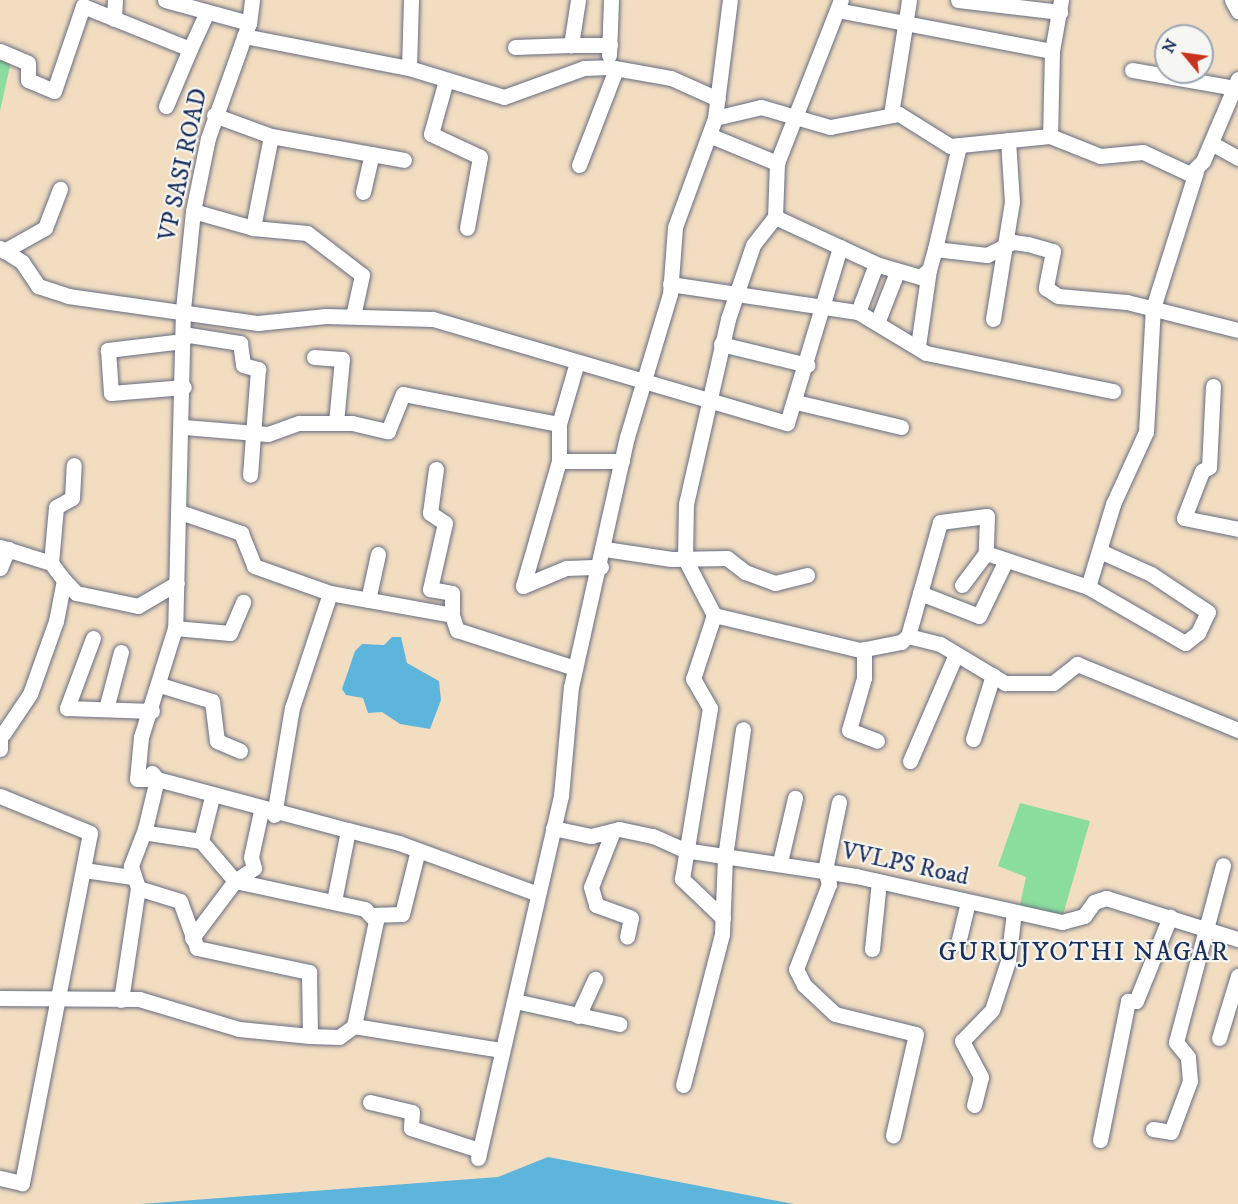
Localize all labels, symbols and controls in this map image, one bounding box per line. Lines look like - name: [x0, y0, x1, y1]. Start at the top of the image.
- north arrow: [1154, 24, 1214, 84]
- text: N: [1158, 36, 1182, 57]
- street label: VP SASI ROAD: [154, 86, 214, 244]
- street label: VVLPS Road: [839, 837, 971, 893]
- district label: GURUJYOTHI NAGAR: [938, 937, 1230, 969]

